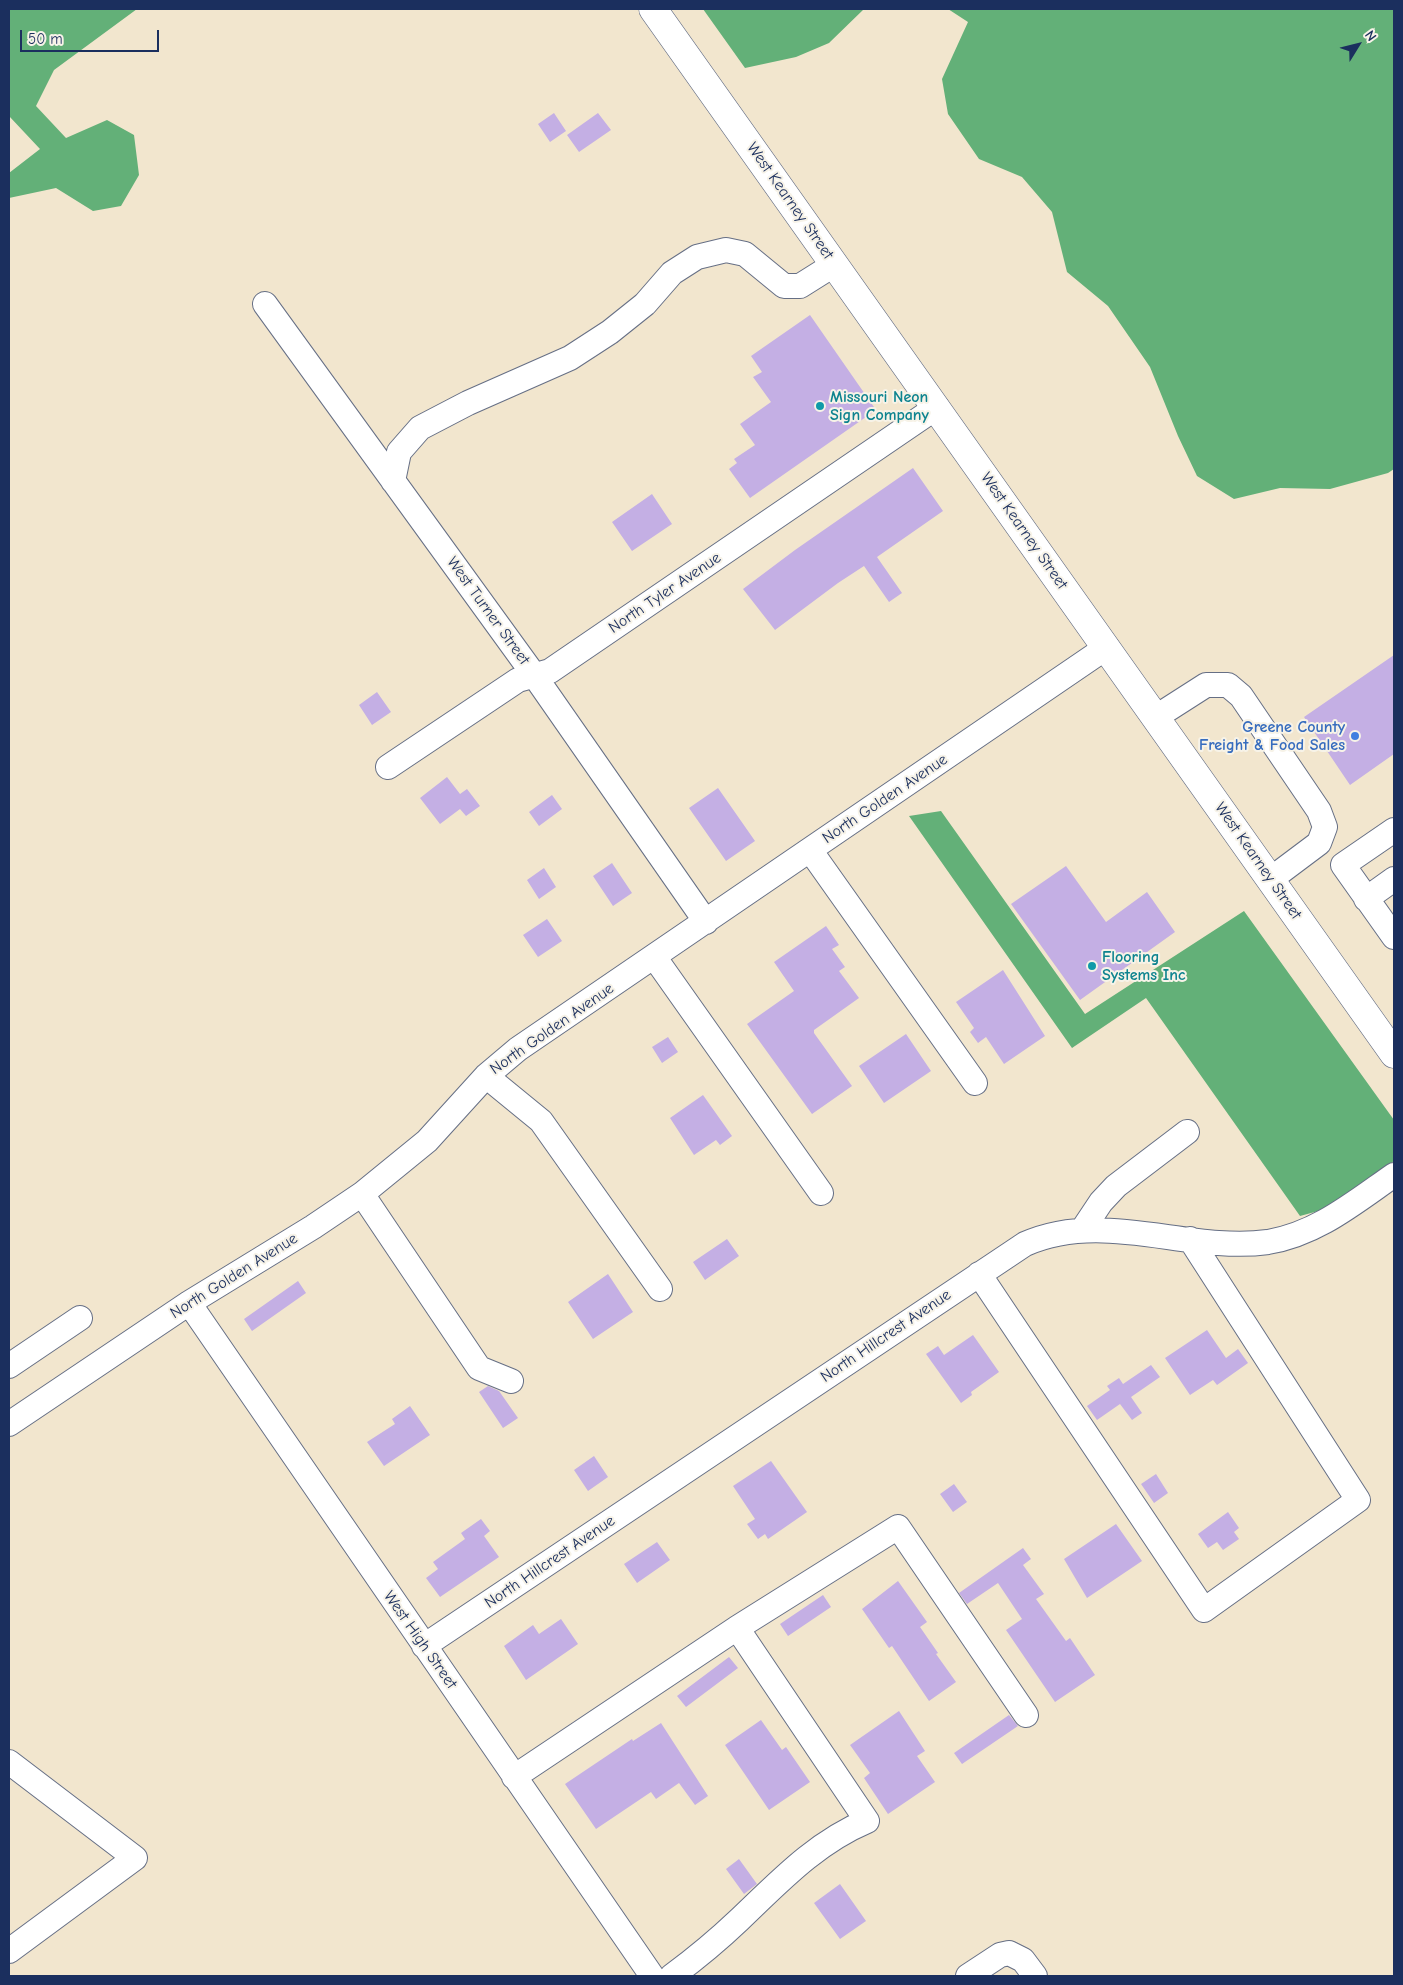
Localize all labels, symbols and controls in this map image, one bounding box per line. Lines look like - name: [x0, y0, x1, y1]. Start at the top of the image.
- scale bar: [22, 20, 161, 52]
- north arrow: [1333, 20, 1383, 70]
- text: N: [1361, 27, 1380, 45]
- text: 50 m: [28, 30, 63, 48]
- street label: West Kearney Street: [742, 139, 838, 263]
- place label: Missouri Neon Sign Company: [830, 387, 929, 425]
- marker: Missouri Neon Sign Company: [814, 400, 826, 412]
- street label: West Kearney Street: [976, 469, 1072, 593]
- street label: North Tyler Avenue: [605, 548, 725, 638]
- street label: West Turner Street: [442, 553, 534, 669]
- place label: Greene County Freight & Food Sales: [1199, 717, 1345, 755]
- marker: Greene County Freight & Food Sales: [1349, 730, 1361, 742]
- street label: North Golden Avenue: [819, 750, 951, 848]
- street label: West Kearney Street: [1210, 799, 1306, 923]
- place label: Flooring Systems Inc: [1102, 947, 1186, 985]
- marker: Flooring Systems Inc: [1086, 960, 1098, 972]
- street label: North Golden Avenue: [486, 979, 618, 1079]
- street label: North Golden Avenue: [167, 1229, 301, 1323]
- street label: North Hillcrest Avenue: [817, 1285, 955, 1387]
- street label: North Hillcrest Avenue: [481, 1511, 619, 1613]
- street label: West High Street: [379, 1587, 461, 1693]

